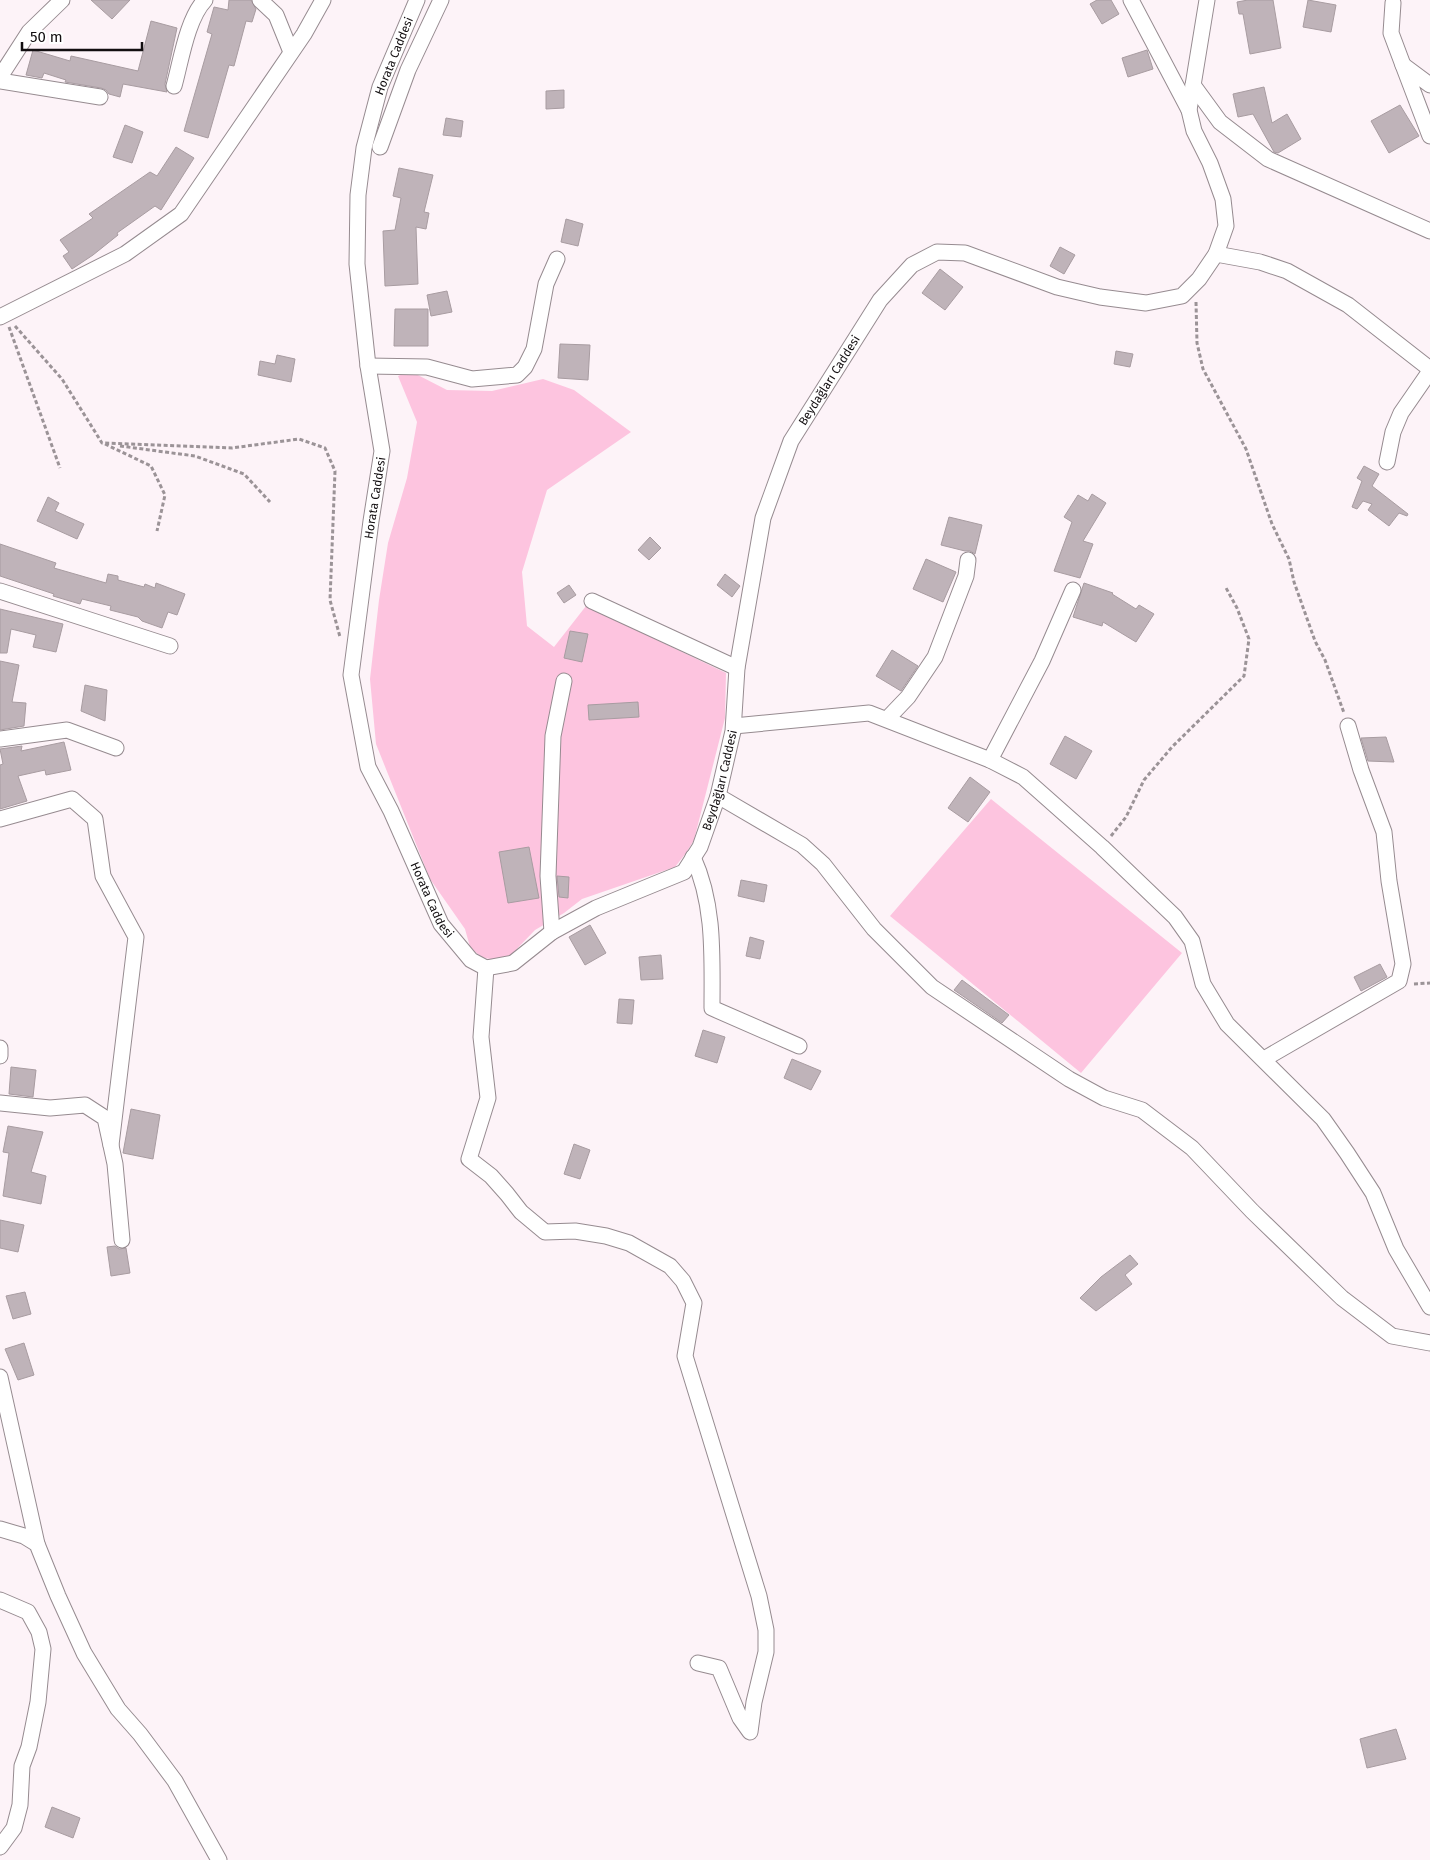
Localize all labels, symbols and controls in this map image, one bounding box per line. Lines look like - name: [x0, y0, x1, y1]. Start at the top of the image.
- street label: Horata Caddesi: [372, 15, 416, 97]
- scale bar: [22, 20, 142, 52]
- text: 50 m: [30, 28, 63, 46]
- street label: Beydağları Caddesi: [796, 333, 863, 428]
- street label: Horata Caddesi: [362, 456, 388, 540]
- street label: Beydağları Caddesi: [699, 729, 740, 832]
- street label: Horata Caddesi: [407, 860, 457, 941]

